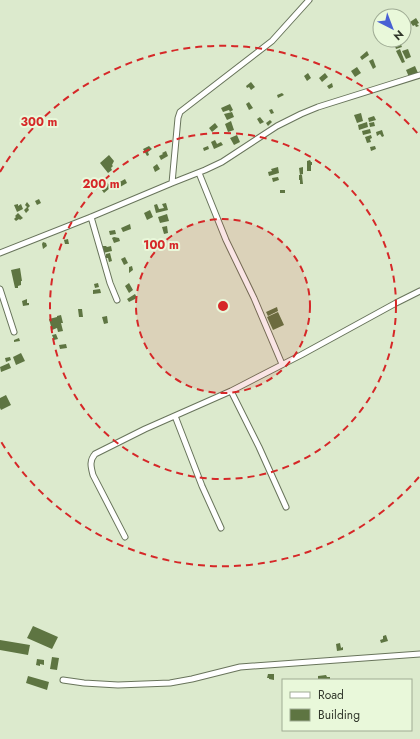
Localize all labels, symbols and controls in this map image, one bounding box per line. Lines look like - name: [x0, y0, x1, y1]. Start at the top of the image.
- north arrow: [372, 8, 412, 48]
- text: N: [390, 27, 407, 44]
- text: 300 m: [21, 113, 58, 131]
- text: 200 m: [82, 175, 120, 193]
- text: 100 m: [143, 236, 179, 254]
- centre of rings: [216, 299, 230, 313]
- legend: [282, 679, 412, 731]
- text: Road: [318, 686, 344, 704]
- text: Building: [318, 706, 360, 724]

